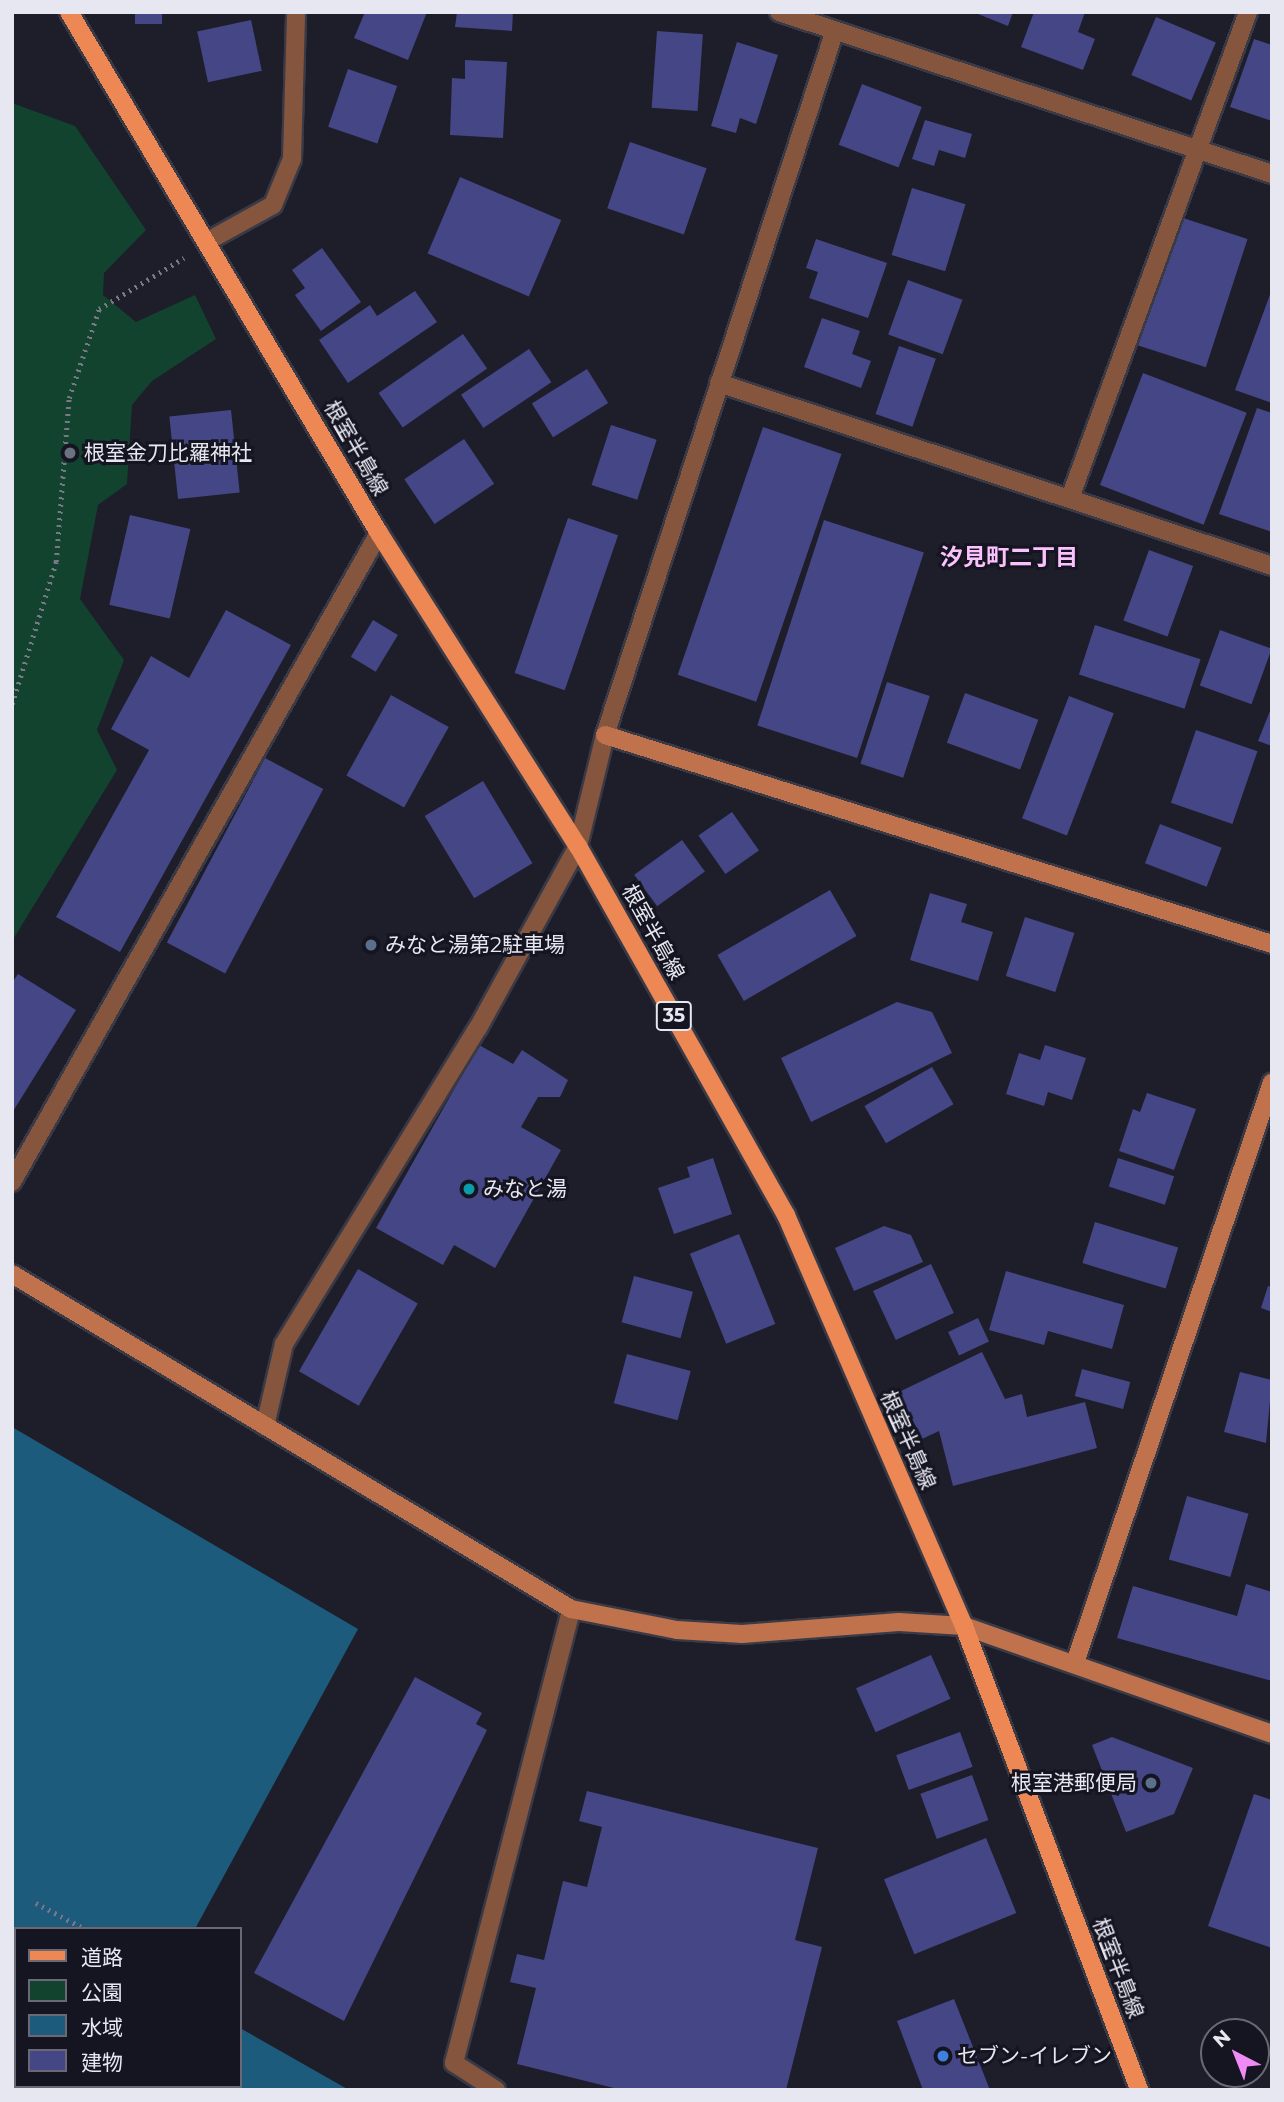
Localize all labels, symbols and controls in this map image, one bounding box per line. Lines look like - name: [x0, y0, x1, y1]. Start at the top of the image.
- street label: 根室半島線: [319, 396, 393, 500]
- place label: 根室金刀比羅神社: [84, 440, 252, 466]
- marker: 根室金刀比羅神社: [62, 445, 78, 461]
- district label: 汐見町二丁目: [940, 543, 1078, 571]
- street label: 根室半島線: [617, 880, 689, 984]
- place label: みなと湯第2駐車場: [385, 932, 565, 958]
- marker: みなと湯第2駐車場: [363, 937, 379, 953]
- road number: 35: [655, 1000, 693, 1032]
- place label: みなと湯: [483, 1176, 567, 1202]
- marker: みなと湯: [461, 1181, 477, 1197]
- street label: 根室半島線: [875, 1387, 941, 1493]
- place label: 根室港郵便局: [1011, 1770, 1137, 1796]
- marker: 根室港郵便局: [1143, 1775, 1159, 1791]
- street label: 根室半島線: [1087, 1914, 1149, 2022]
- legend: [14, 1927, 242, 2088]
- text: 道路: [81, 1945, 123, 1970]
- text: 公園: [81, 1980, 123, 2005]
- text: 水域: [81, 2015, 123, 2040]
- north arrow: [1200, 2018, 1270, 2088]
- text: N: [1209, 2025, 1235, 2052]
- place label: セブン-イレブン: [957, 2043, 1112, 2069]
- marker: セブン-イレブン: [935, 2048, 951, 2064]
- text: 建物: [81, 2050, 123, 2075]

